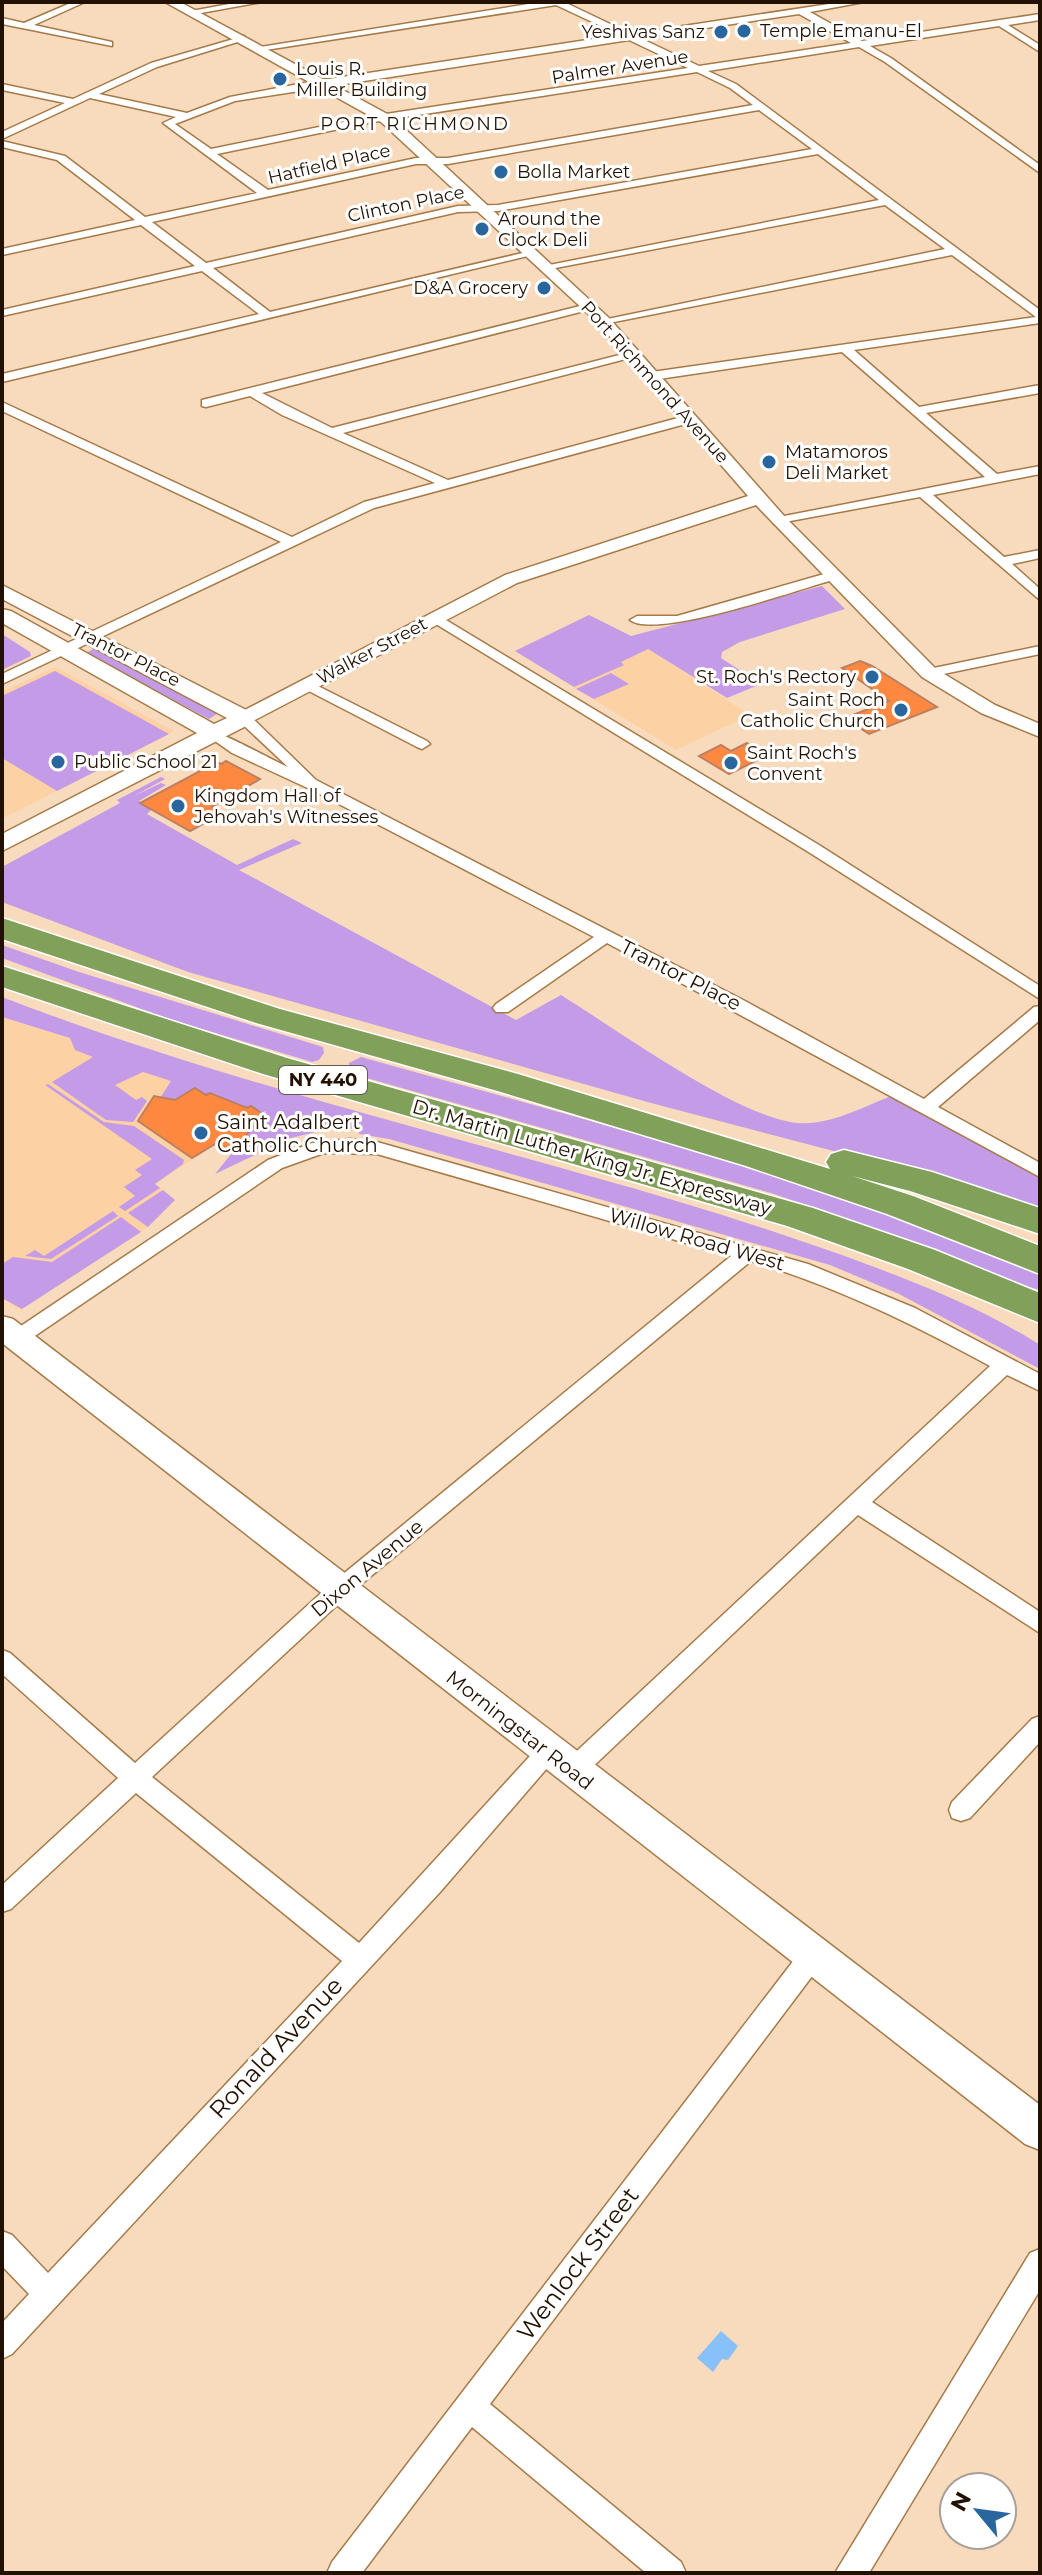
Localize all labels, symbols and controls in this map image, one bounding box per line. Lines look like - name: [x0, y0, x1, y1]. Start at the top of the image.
- place label: Temple Emanu-El: [760, 20, 922, 42]
- place label: Yeshivas Sanz: [581, 21, 705, 43]
- marker: Temple Emanu-El: [735, 22, 753, 40]
- marker: Yeshivas Sanz: [712, 23, 730, 41]
- street label: Palmer Avenue: [550, 45, 690, 89]
- place label: Louis R. Miller Building: [296, 58, 427, 101]
- marker: Louis R. Miller Building: [271, 70, 289, 88]
- district label: PORT RICHMOND: [320, 113, 510, 135]
- street label: Hatfield Place: [266, 139, 393, 189]
- place label: Bolla Market: [517, 161, 630, 183]
- marker: Bolla Market: [492, 163, 510, 181]
- street label: Clinton Place: [346, 181, 467, 227]
- place label: Around the Clock Deli: [498, 208, 601, 251]
- marker: Around the Clock Deli: [473, 220, 491, 238]
- place label: D&A Grocery: [413, 277, 528, 299]
- marker: D&A Grocery: [535, 279, 553, 297]
- street label: Port Richmond Avenue: [576, 296, 734, 468]
- place label: Matamoros Deli Market: [785, 441, 889, 484]
- marker: Matamoros Deli Market: [760, 453, 778, 471]
- street label: Walker Street: [313, 613, 431, 689]
- street label: Trantor Place: [68, 618, 184, 692]
- place label: St. Roch's Rectory: [696, 666, 856, 688]
- marker: St. Roch's Rectory: [863, 668, 881, 686]
- place label: Saint Roch Catholic Church: [740, 689, 885, 732]
- marker: Saint Roch Catholic Church: [892, 701, 910, 719]
- place label: Saint Roch's Convent: [747, 742, 857, 785]
- place label: Public School 21: [74, 751, 218, 773]
- marker: Public School 21: [49, 753, 67, 771]
- marker: Saint Roch's Convent: [722, 754, 740, 772]
- place label: Kingdom Hall of Jehovah's Witnesses: [193, 785, 379, 828]
- marker: Kingdom Hall of Jehovah's Witnesses: [169, 797, 187, 815]
- street label: Trantor Place: [617, 934, 745, 1016]
- road number: NY 440: [279, 1066, 367, 1094]
- street label: Dr. Martin Luther King Jr. Expressway: [410, 1094, 775, 1220]
- place label: Saint Adalbert Catholic Church: [217, 1110, 378, 1157]
- marker: Saint Adalbert Catholic Church: [192, 1124, 210, 1142]
- street label: Willow Road West: [606, 1202, 788, 1276]
- street label: Dixon Avenue: [306, 1514, 428, 1622]
- street label: Morningstar Road: [442, 1665, 598, 1795]
- street label: Ronald Avenue: [203, 1971, 348, 2124]
- street label: Wenlock Street: [511, 2181, 645, 2346]
- north arrow: [938, 2471, 1018, 2551]
- text: N: [945, 2487, 977, 2516]

